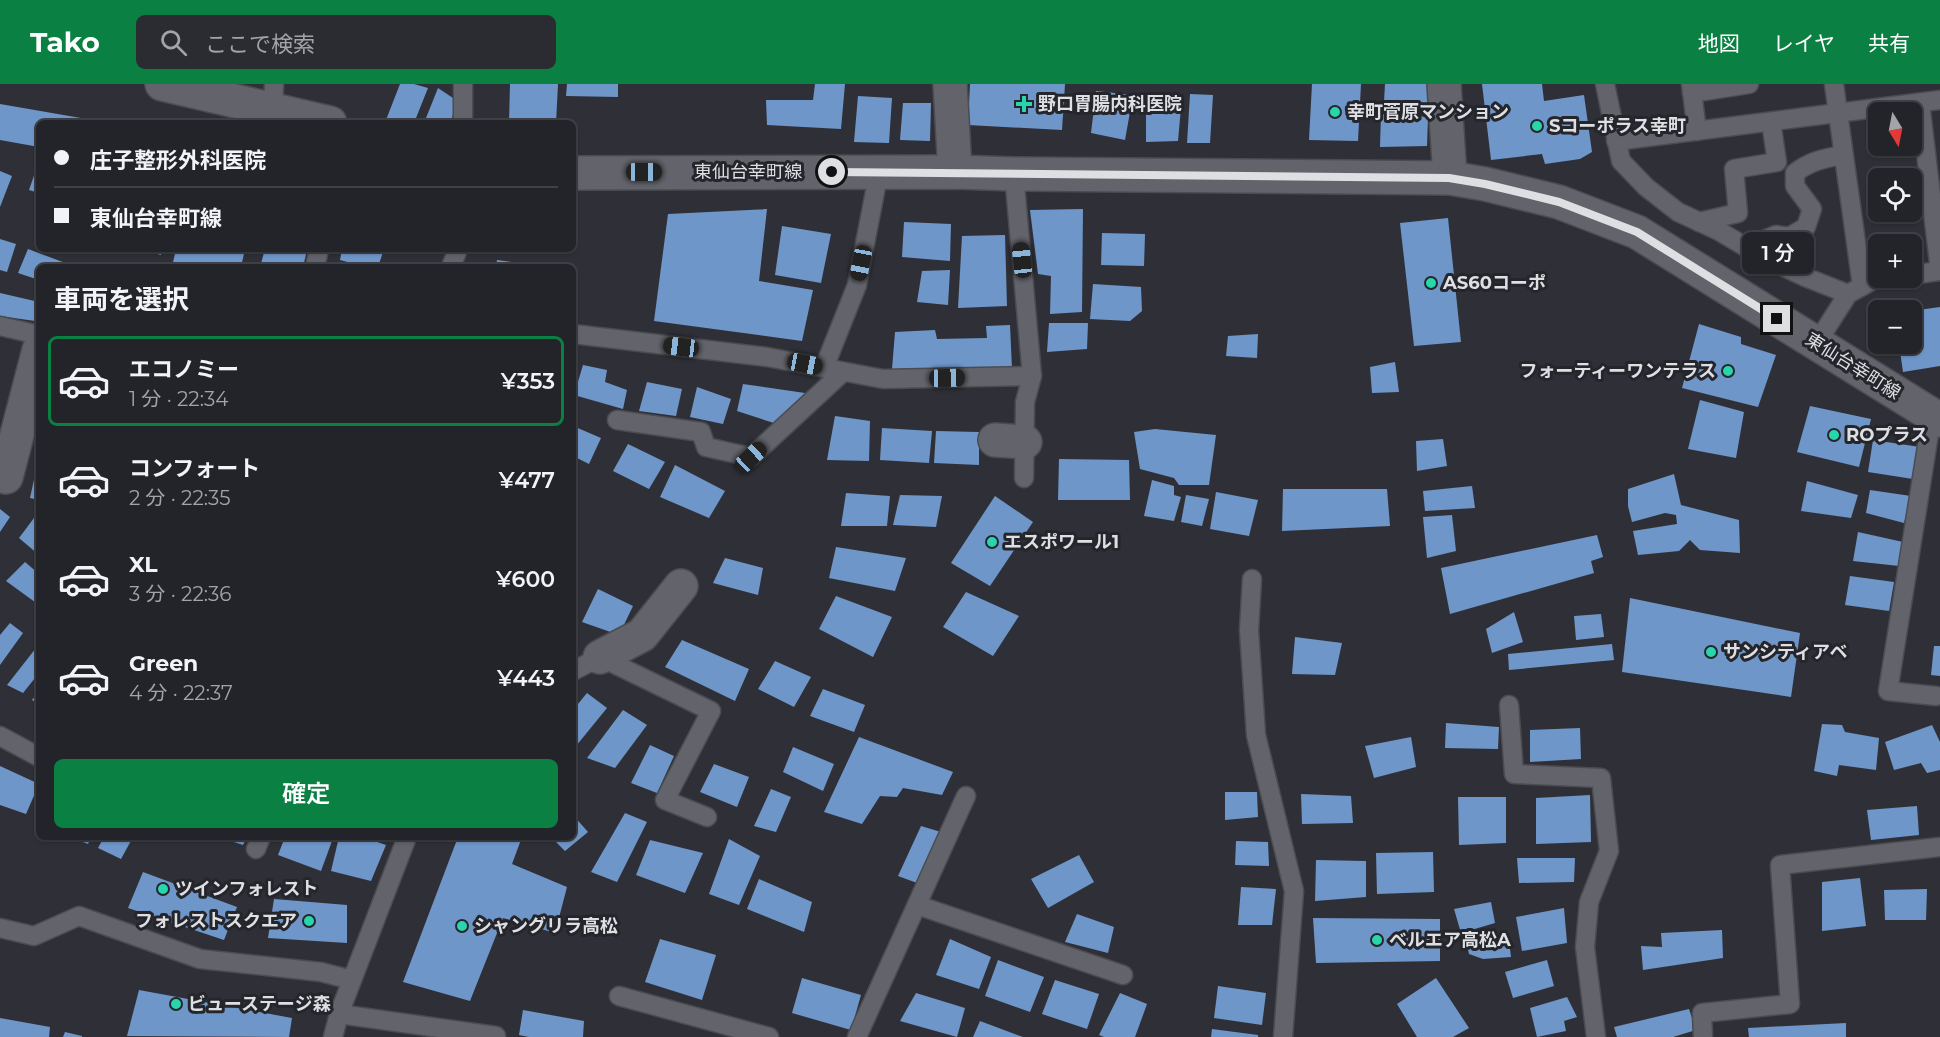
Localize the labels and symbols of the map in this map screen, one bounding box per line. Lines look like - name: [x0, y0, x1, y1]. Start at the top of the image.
- place label: 野口胃腸内科医院: [1038, 93, 1182, 115]
- marker: 野口胃腸内科医院: [1015, 95, 1033, 113]
- place label: 幸町菅原マンション: [1347, 101, 1509, 123]
- north arrow: [1868, 102, 1922, 156]
- marker: 幸町菅原マンション: [1328, 105, 1342, 119]
- place label: Sコーポラス幸町: [1549, 115, 1686, 137]
- marker: Sコーポラス幸町: [1530, 119, 1544, 133]
- route start: [818, 158, 845, 185]
- street label: 東仙台幸町線: [694, 161, 802, 183]
- car: [626, 163, 662, 181]
- callout: 1 分: [1741, 232, 1813, 274]
- car: [1011, 241, 1033, 279]
- car: [849, 244, 873, 282]
- place label: AS60コーポ: [1442, 272, 1546, 294]
- marker: AS60コーポ: [1424, 276, 1438, 290]
- route end: [1763, 305, 1790, 332]
- street label: 東仙台幸町線: [1801, 328, 1905, 404]
- car: [662, 336, 700, 358]
- car: [786, 352, 824, 376]
- place label: フォーティーワンテラス: [1519, 360, 1716, 382]
- marker: フォーティーワンテラス: [1721, 364, 1735, 378]
- car: [929, 369, 965, 387]
- place label: ROプラス: [1846, 424, 1928, 446]
- marker: ROプラス: [1827, 428, 1841, 442]
- car: [732, 438, 770, 476]
- place label: エスポワール1: [1004, 531, 1119, 553]
- marker: エスポワール1: [985, 535, 999, 549]
- place label: サンシティアベ: [1723, 641, 1848, 663]
- marker: サンシティアベ: [1704, 645, 1718, 659]
- place label: ツインフォレスト: [175, 878, 318, 900]
- marker: ツインフォレスト: [156, 882, 170, 896]
- place label: フォレストスクエア: [135, 910, 297, 932]
- marker: フォレストスクエア: [302, 914, 316, 928]
- place label: シャングリラ高松: [474, 915, 618, 937]
- marker: シャングリラ高松: [455, 919, 469, 933]
- place label: ベルエア高松A: [1389, 929, 1511, 951]
- marker: ベルエア高松A: [1370, 933, 1384, 947]
- place label: ビューステージ森: [188, 993, 331, 1015]
- marker: ビューステージ森: [169, 997, 183, 1011]

